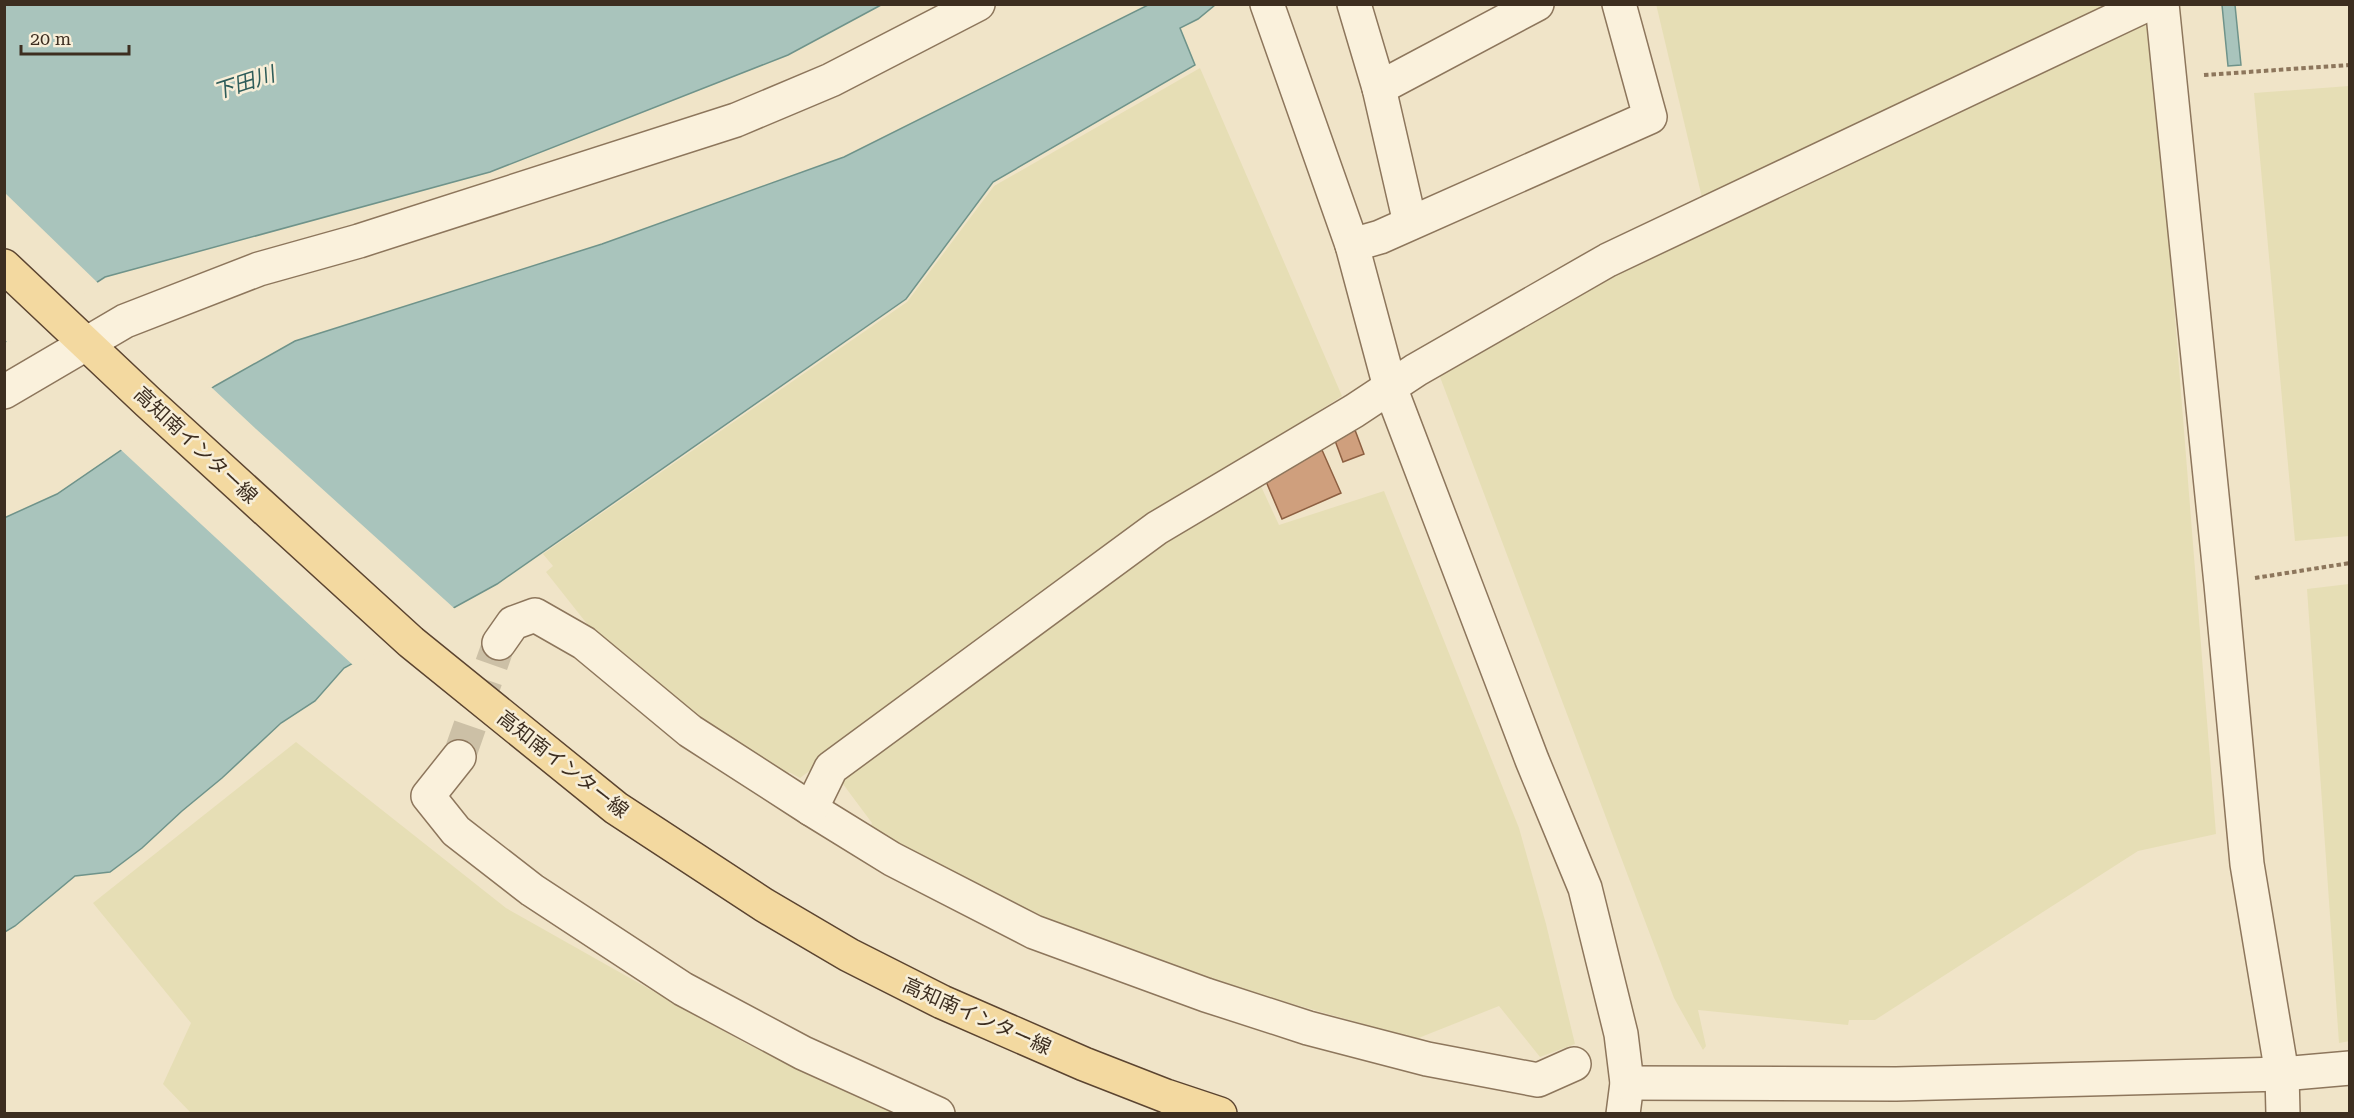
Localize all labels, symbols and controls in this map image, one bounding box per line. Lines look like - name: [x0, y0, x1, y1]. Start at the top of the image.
- scale bar: [21, 18, 129, 56]
- text: 20 m: [30, 28, 71, 49]
- water label: 下田川: [210, 61, 280, 104]
- street label: 高知南インター線: [129, 382, 263, 508]
- street label: 高知南インター線: [493, 705, 633, 823]
- street label: 高知南インター線: [899, 972, 1055, 1060]

